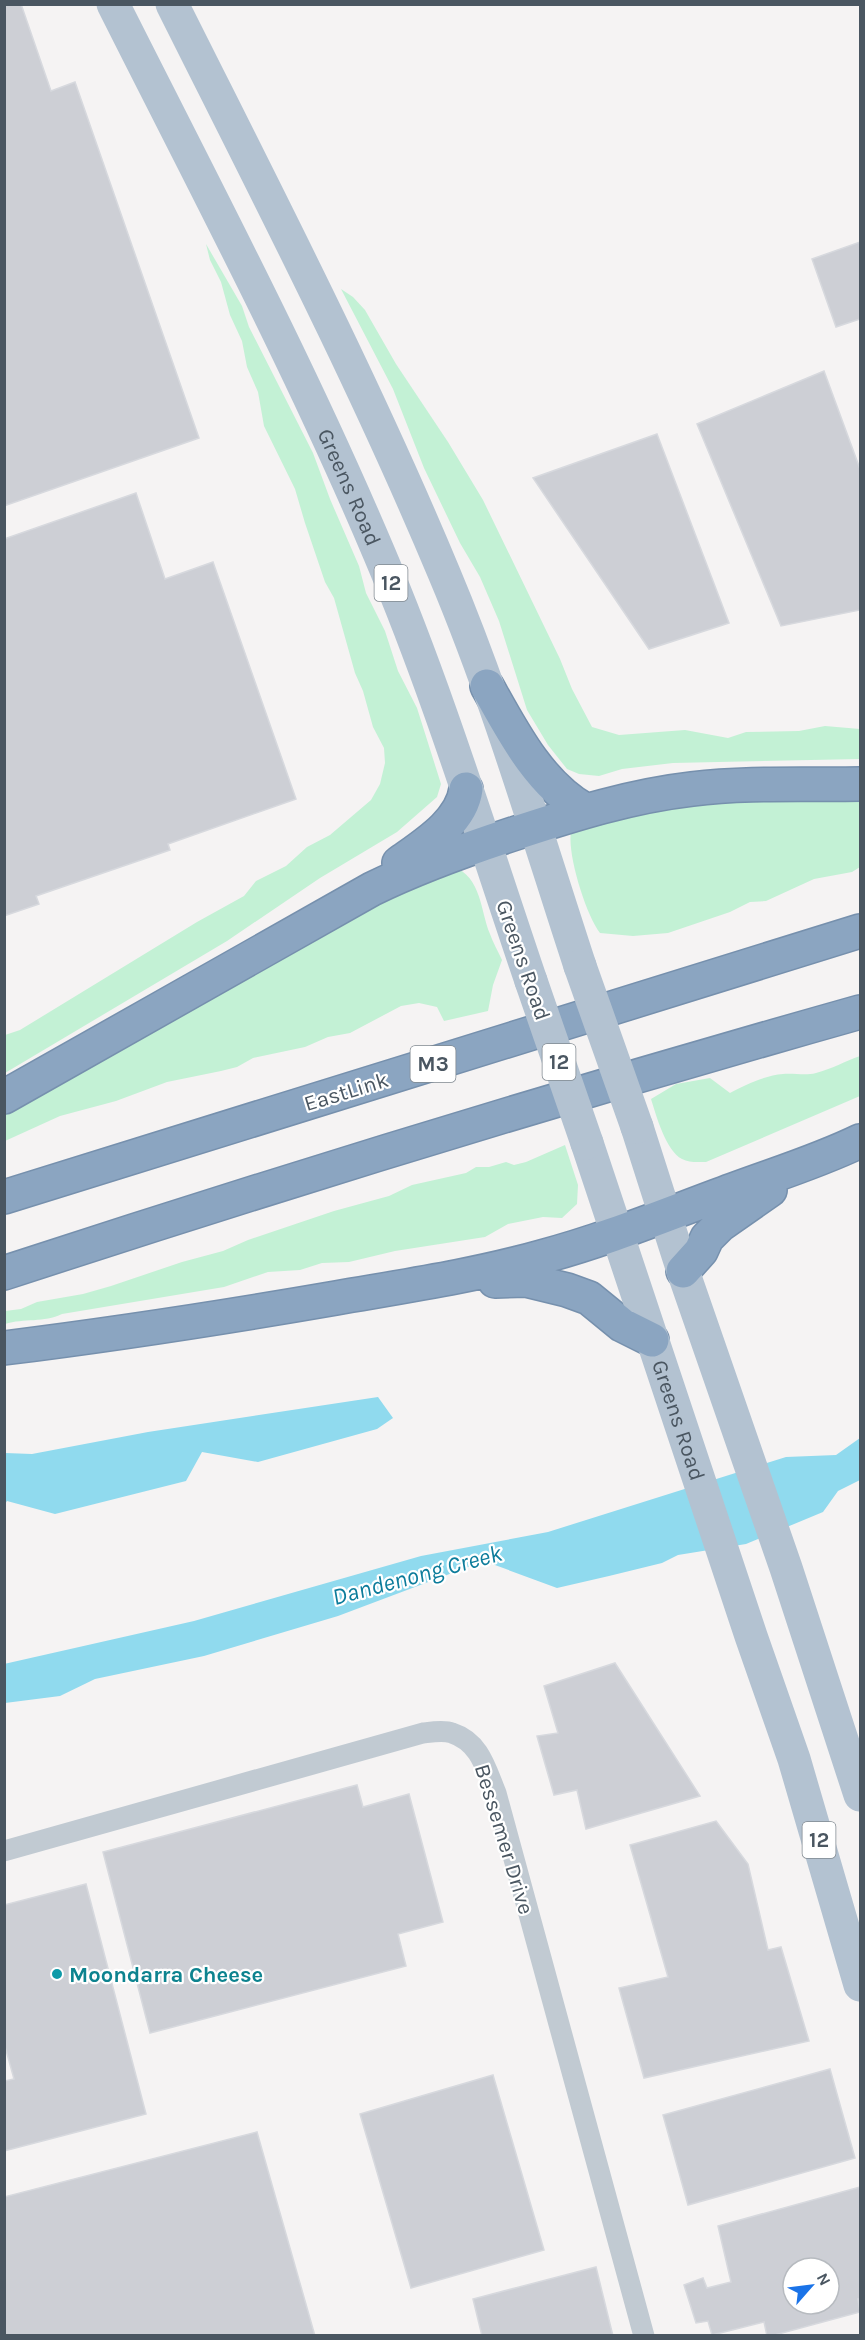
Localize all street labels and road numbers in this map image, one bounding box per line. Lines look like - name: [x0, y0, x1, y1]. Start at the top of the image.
- street label: Greens Road: [312, 425, 386, 550]
- road number: 12: [374, 565, 408, 601]
- street label: Greens Road: [490, 897, 556, 1024]
- road number: 12: [542, 1044, 576, 1080]
- road number: M3: [410, 1046, 456, 1082]
- street label: EastLink: [301, 1067, 392, 1117]
- street label: Greens Road: [646, 1357, 710, 1484]
- street label: Bessemer Drive: [469, 1761, 539, 1918]
- road number: 12: [802, 1822, 836, 1858]

